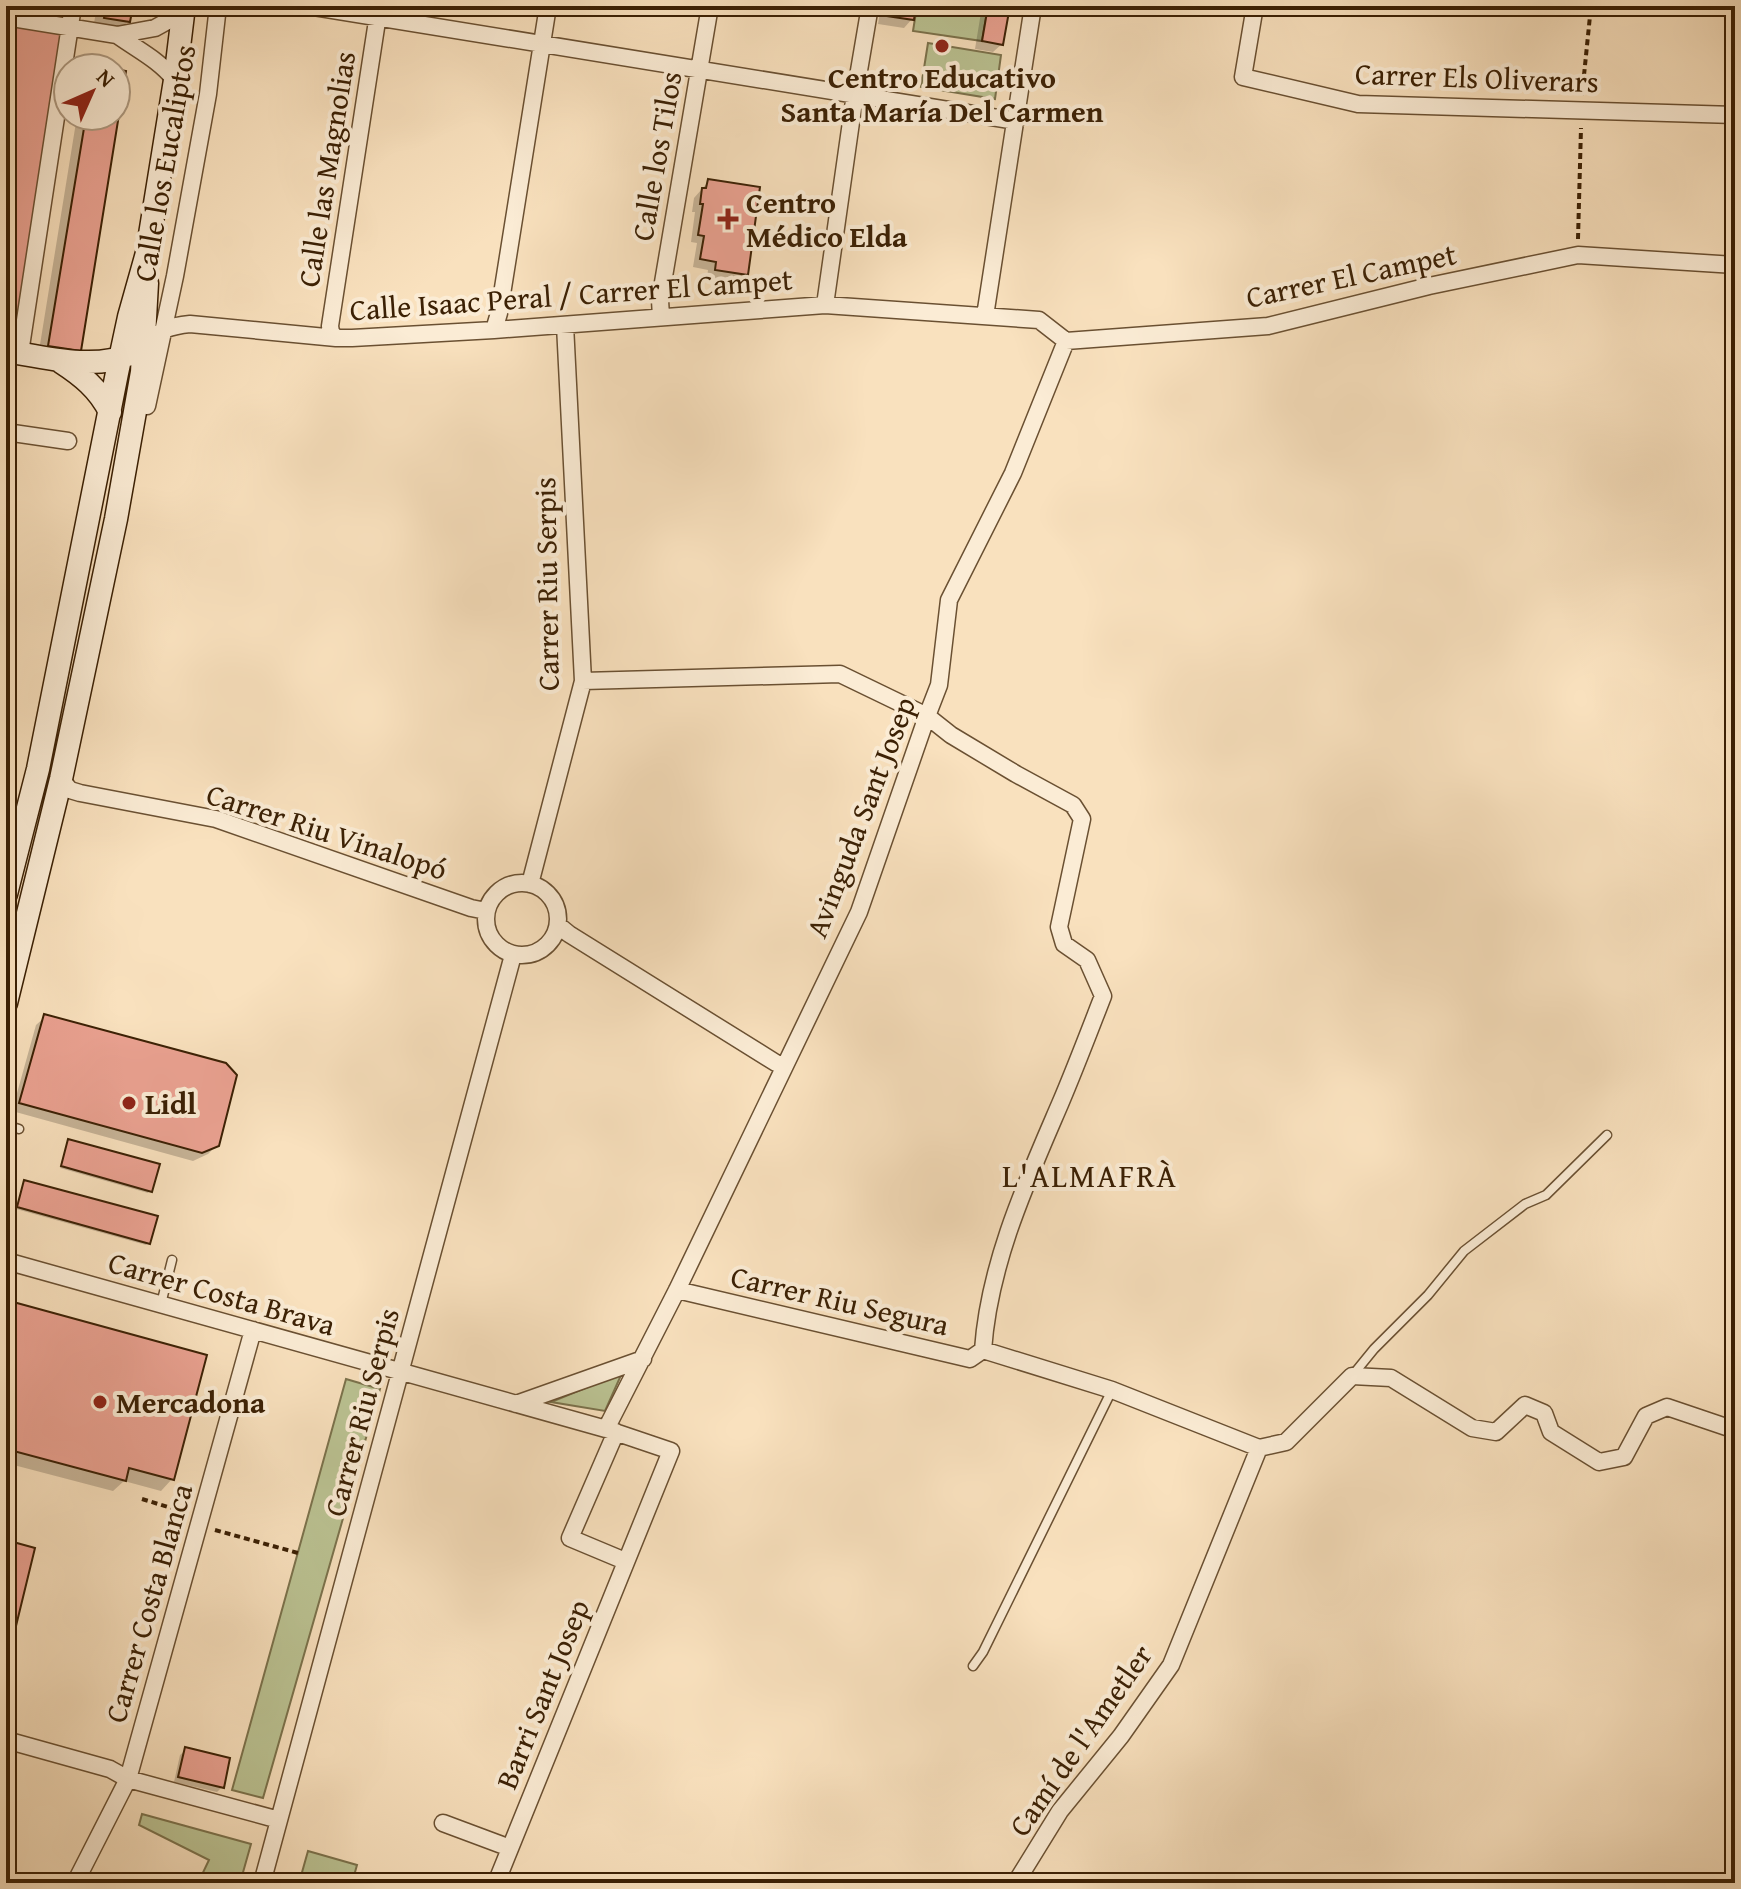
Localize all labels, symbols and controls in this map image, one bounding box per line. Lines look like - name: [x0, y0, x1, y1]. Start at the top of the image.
- marker: Centro Educativo Santa María Del Carmen: [933, 37, 951, 55]
- street label: Calle los Eucaliptos: [121, 41, 207, 285]
- street label: Calle las Magnolias: [286, 48, 366, 290]
- street label: Carrer Els Oliverars: [1354, 51, 1600, 103]
- north arrow: [52, 52, 132, 132]
- place label: Centro Educativo Santa María Del Carmen: [781, 55, 1104, 133]
- text: N: [90, 61, 123, 95]
- street label: Calle los Tilos: [619, 68, 693, 244]
- place label: Centro Médico Elda: [746, 180, 908, 258]
- marker: Centro Médico Elda: [717, 208, 739, 230]
- street label: Carrer El Campet: [1242, 231, 1461, 319]
- street label: Calle Isaac Peral / Carrer El Campet: [348, 257, 794, 331]
- street label: Carrer Riu Serpis: [522, 477, 570, 691]
- street label: Avinguda Sant Josep: [794, 690, 926, 944]
- street label: Carrer Riu Vinalopó: [201, 771, 453, 891]
- place label: Lidl: [145, 1081, 196, 1125]
- marker: Lidl: [120, 1094, 138, 1112]
- district label: L'ALMAFRÀ: [1002, 1152, 1178, 1199]
- street label: Carrer Costa Brava: [103, 1240, 341, 1346]
- street label: Carrer Riu Segura: [727, 1254, 953, 1346]
- street label: Carrer Riu Serpis: [312, 1303, 410, 1521]
- place label: Mercadona: [116, 1380, 266, 1424]
- marker: Mercadona: [91, 1393, 109, 1411]
- street label: Carrer Costa Blanca: [93, 1478, 203, 1728]
- street label: Barri Sant Josep: [484, 1593, 600, 1795]
- street label: Camí de l'Ametler: [997, 1635, 1163, 1845]

